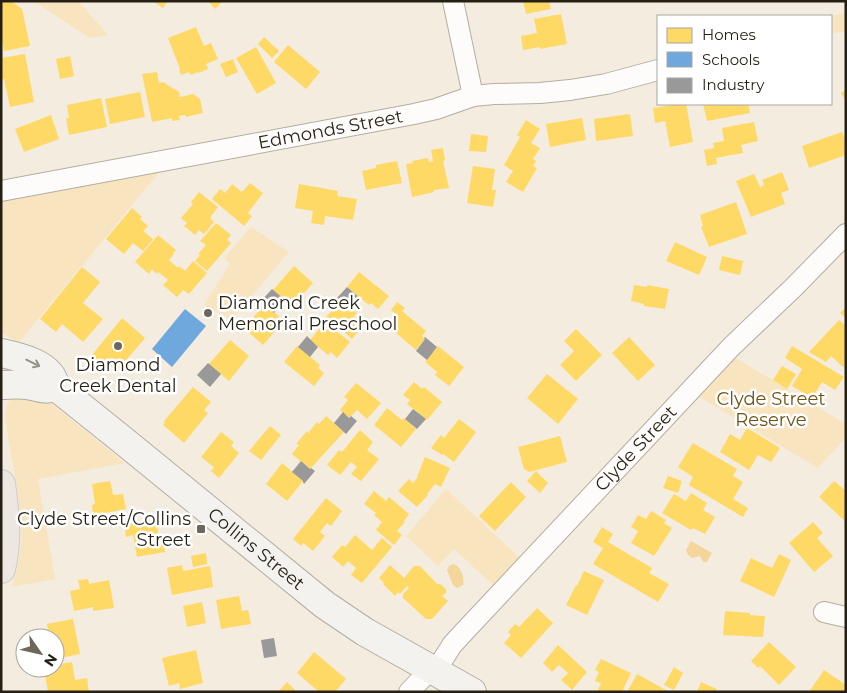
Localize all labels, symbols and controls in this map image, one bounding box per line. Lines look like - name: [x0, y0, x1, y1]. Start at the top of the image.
- legend: [657, 15, 832, 105]
- text: Homes: [702, 25, 756, 44]
- text: Schools: [702, 50, 760, 69]
- text: Industry: [702, 75, 765, 94]
- street label: Edmonds Street: [256, 105, 405, 154]
- place label: Diamond Creek Memorial Preschool: [218, 292, 397, 335]
- marker: Diamond Creek Memorial Preschool: [202, 307, 214, 319]
- marker: Diamond Creek Dental: [112, 340, 124, 352]
- place label: Diamond Creek Dental: [59, 354, 177, 397]
- one-way arrow: [25, 359, 40, 368]
- park label: Clyde Street Reserve: [716, 388, 826, 431]
- street label: Clyde Street: [590, 401, 681, 496]
- street label: Collins Street: [203, 503, 309, 595]
- place label: Clyde Street/Collins Street: [17, 508, 191, 551]
- marker: Clyde Street/Collins Street: [195, 523, 207, 535]
- north arrow: [15, 628, 65, 678]
- text: N: [40, 651, 61, 670]

